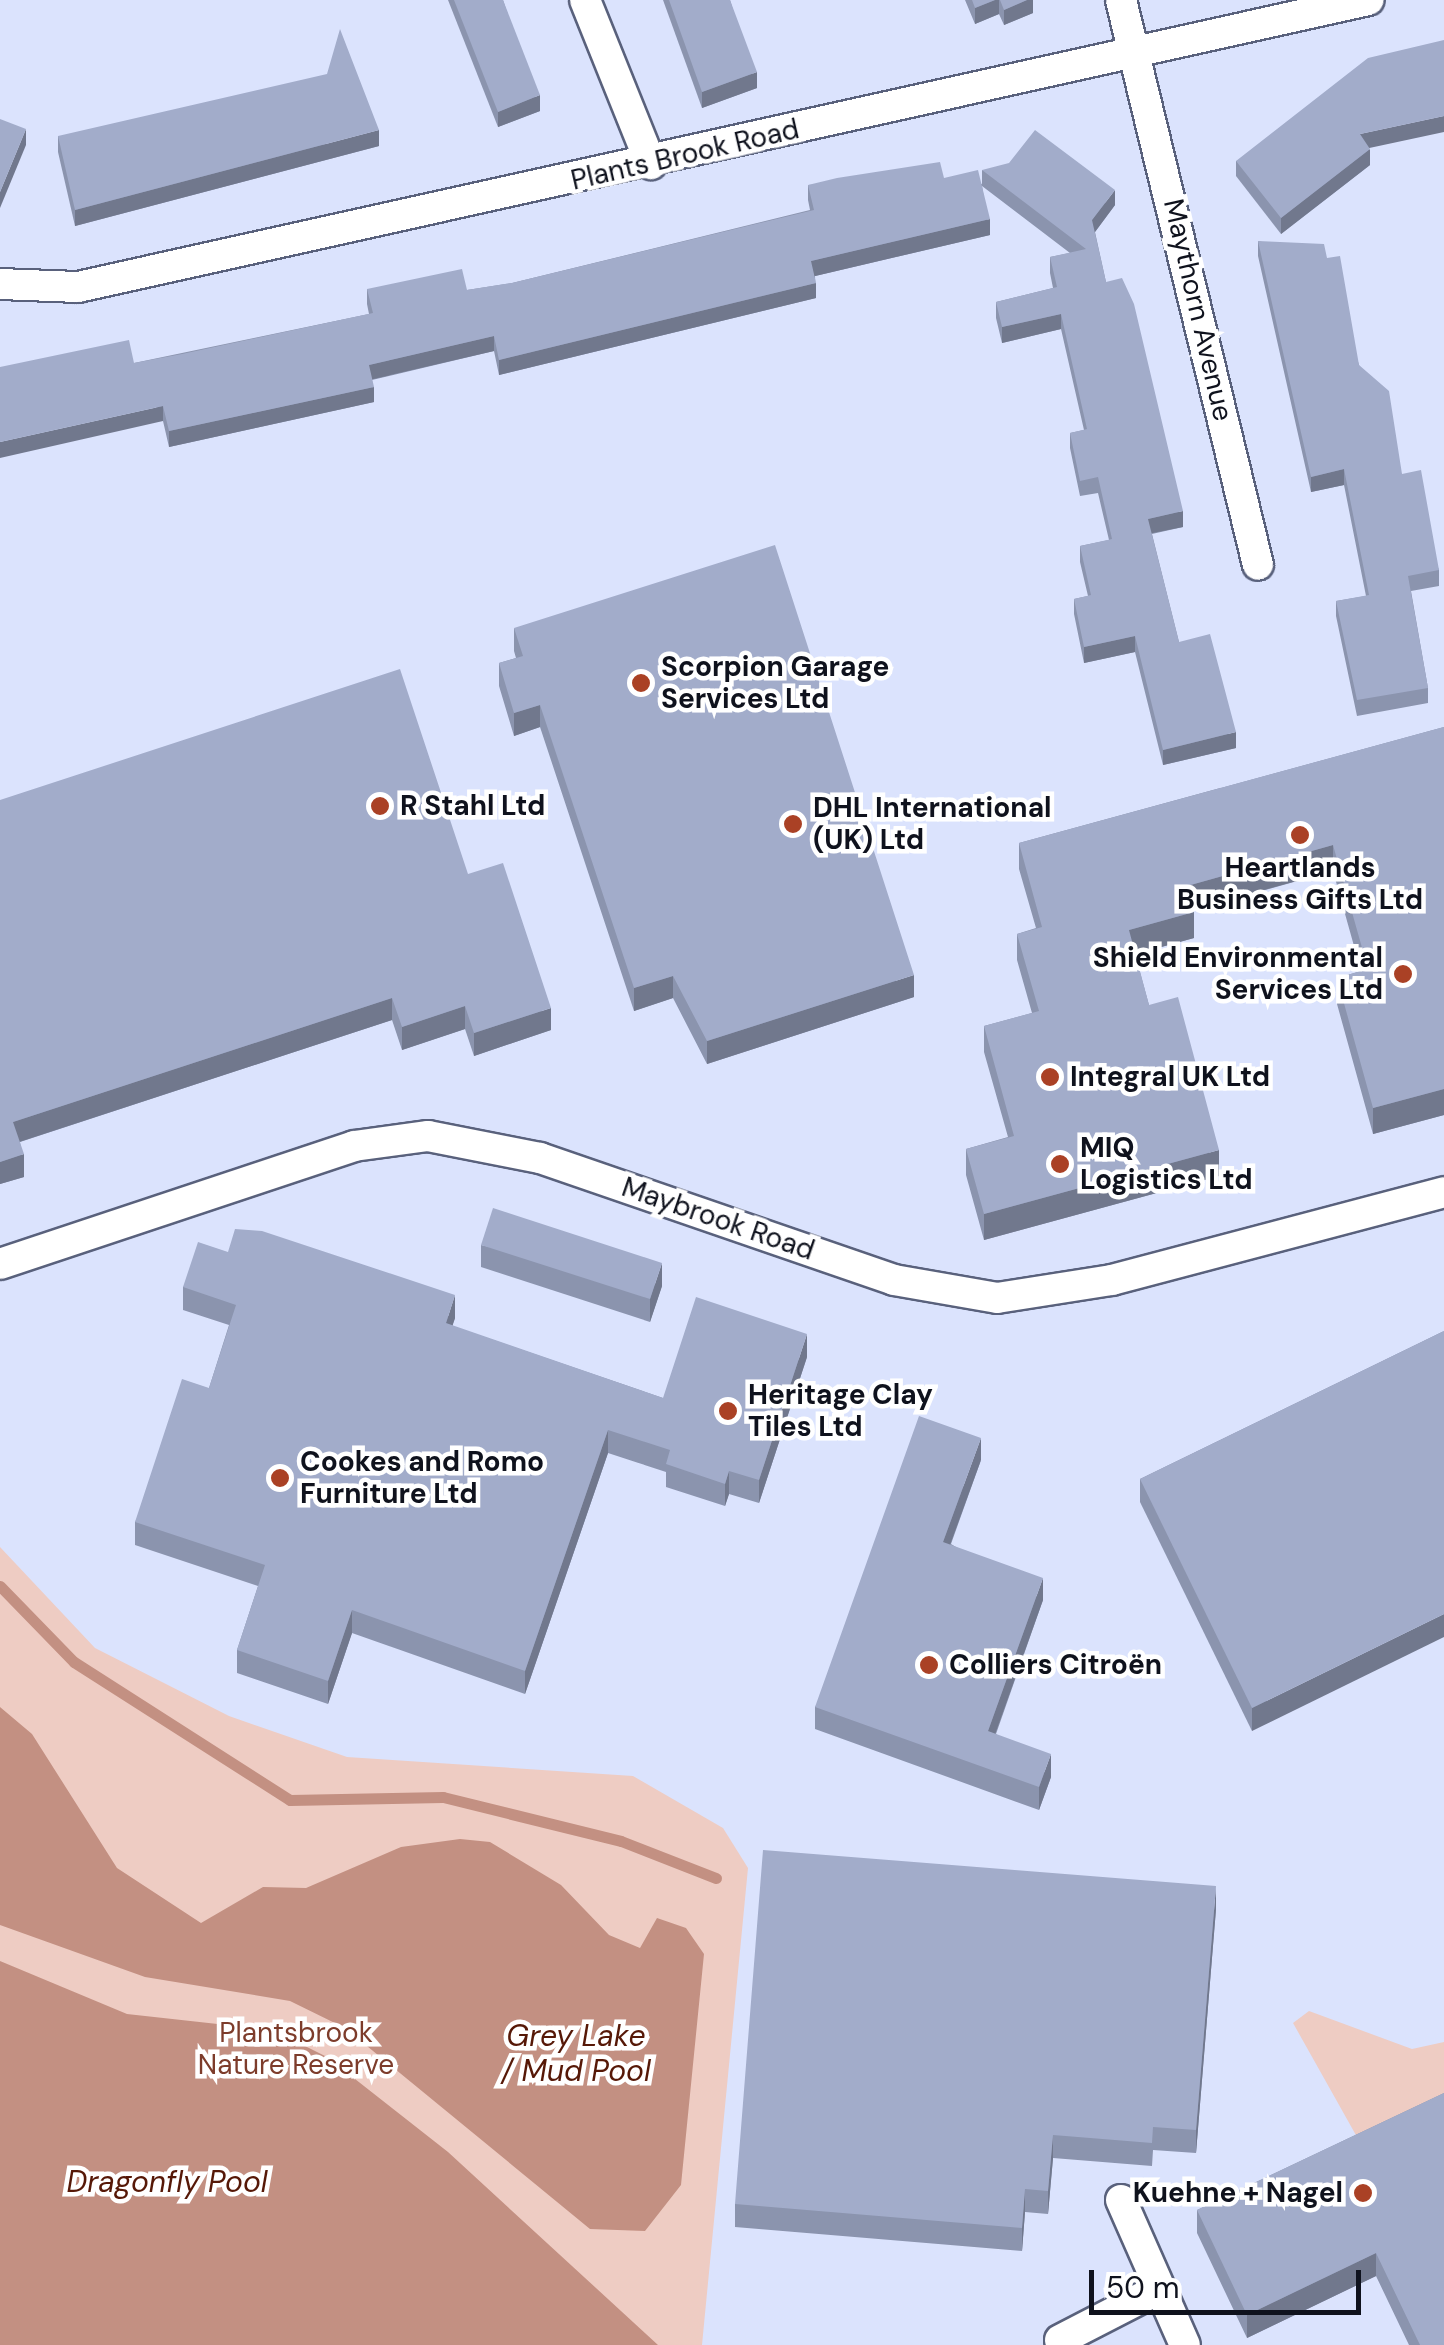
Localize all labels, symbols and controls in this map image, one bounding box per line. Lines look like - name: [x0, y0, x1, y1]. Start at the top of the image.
- street label: Plants Brook Road: [568, 112, 802, 198]
- street label: Maythorn Avenue: [1156, 196, 1240, 424]
- place label: Scorpion Garage Services Ltd: [661, 650, 889, 716]
- marker: Scorpion Garage Services Ltd: [630, 672, 652, 694]
- place label: R Stahl Ltd: [400, 789, 545, 823]
- place label: DHL International (UK) Ltd: [813, 791, 1052, 857]
- marker: R Stahl Ltd: [369, 795, 391, 817]
- marker: DHL International (UK) Ltd: [782, 813, 804, 835]
- marker: Heartlands Business Gifts Ltd: [1289, 824, 1311, 846]
- place label: Heartlands Business Gifts Ltd: [1177, 851, 1423, 917]
- place label: Shield Environmental Services Ltd: [1093, 941, 1383, 1007]
- marker: Shield Environmental Services Ltd: [1392, 963, 1414, 985]
- place label: Integral UK Ltd: [1070, 1060, 1270, 1094]
- marker: Integral UK Ltd: [1039, 1066, 1061, 1088]
- place label: MIQ Logistics Ltd: [1080, 1131, 1253, 1197]
- marker: MIQ Logistics Ltd: [1049, 1153, 1071, 1175]
- street label: Maybrook Road: [617, 1170, 819, 1268]
- place label: Heritage Clay Tiles Ltd: [748, 1378, 933, 1444]
- marker: Heritage Clay Tiles Ltd: [717, 1400, 739, 1422]
- place label: Cookes and Romo Furniture Ltd: [300, 1445, 544, 1511]
- marker: Cookes and Romo Furniture Ltd: [269, 1467, 291, 1489]
- place label: Colliers Citroën: [949, 1648, 1162, 1682]
- marker: Colliers Citroën: [918, 1654, 940, 1676]
- park label: Plantsbrook Nature Reserve: [198, 2016, 394, 2082]
- water label: Grey Lake / Mud Pool: [501, 2018, 651, 2088]
- water label: Dragonfly Pool: [66, 2164, 268, 2200]
- place label: Kuehne + Nagel: [1133, 2176, 1343, 2210]
- marker: Kuehne + Nagel: [1352, 2182, 1374, 2204]
- scale bar: [1094, 2250, 1366, 2312]
- text: 50 m: [1106, 2268, 1180, 2307]

